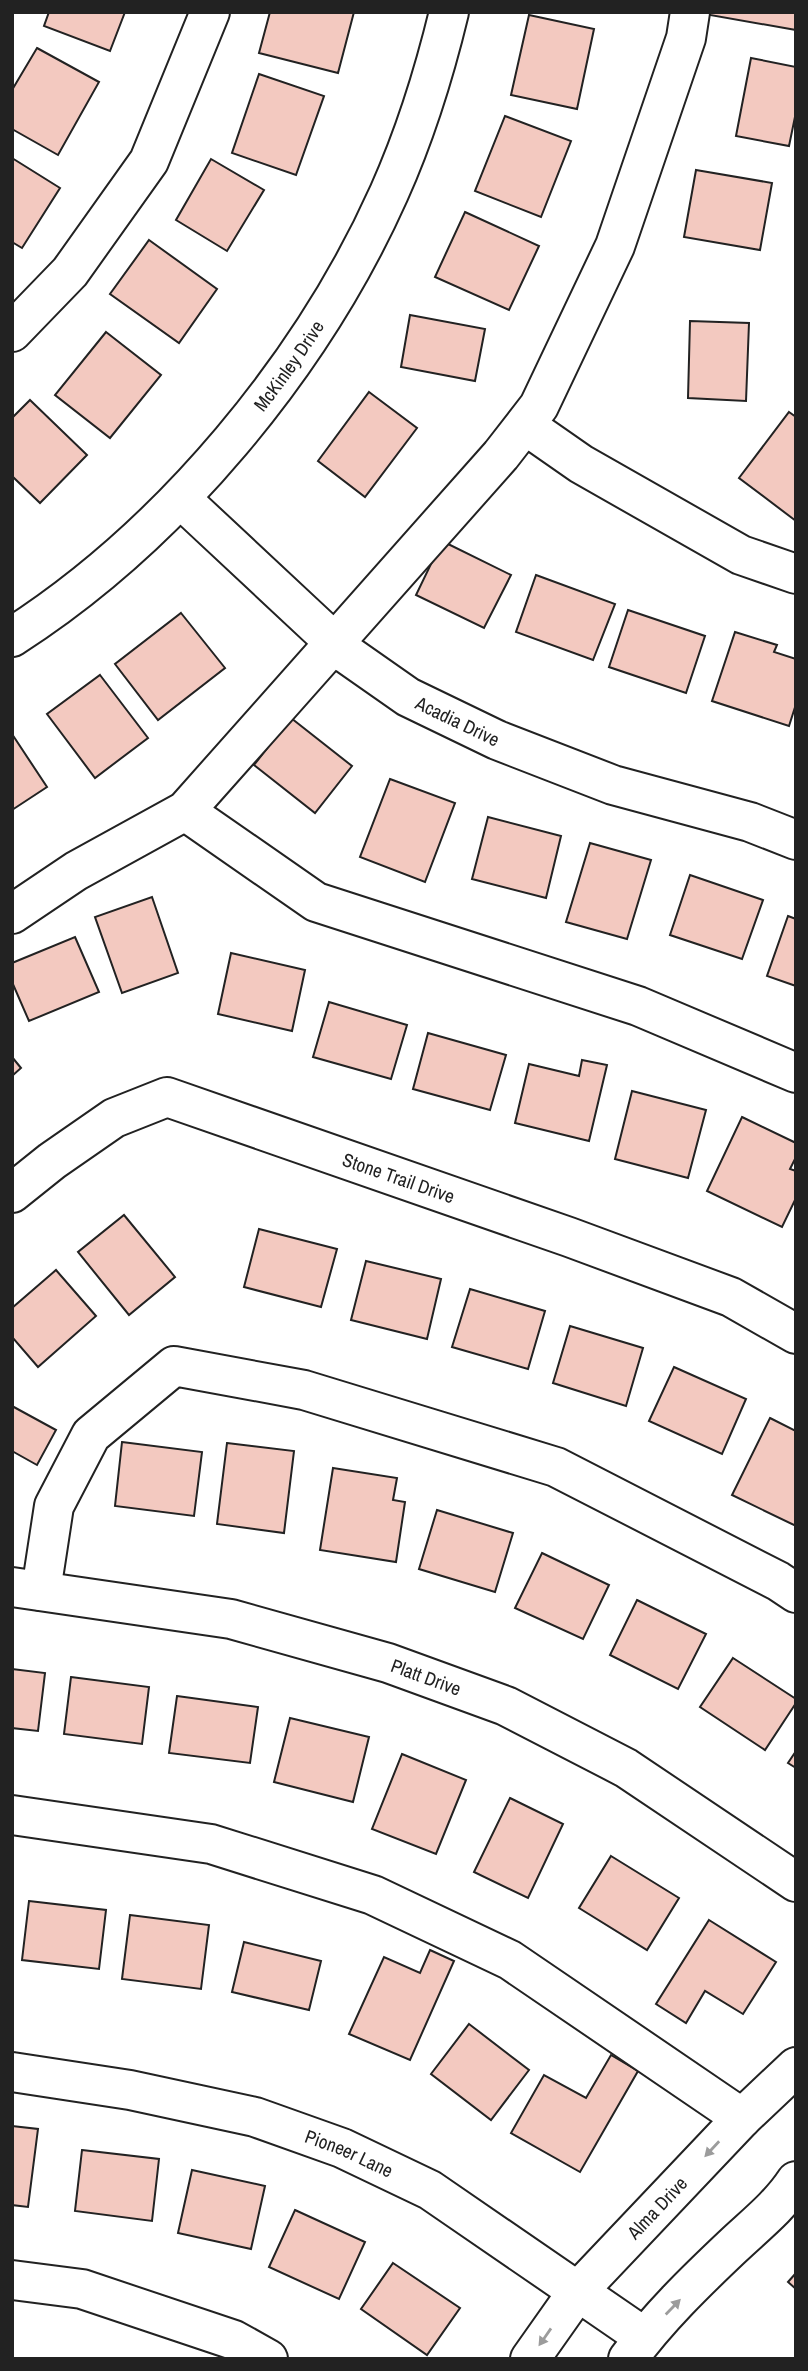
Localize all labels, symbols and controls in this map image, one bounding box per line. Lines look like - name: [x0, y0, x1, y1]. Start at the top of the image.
- street label: McKinley Drive: [248, 315, 330, 416]
- street label: Acadia Drive: [411, 689, 504, 752]
- street label: Stone Trail Drive: [339, 1146, 458, 1209]
- street label: Platt Drive: [388, 1652, 465, 1702]
- street label: Pioneer Lane: [301, 2123, 397, 2184]
- one-way arrow: [705, 2140, 721, 2157]
- street label: Alma Drive: [620, 2171, 693, 2245]
- one-way arrow: [664, 2299, 680, 2316]
- one-way arrow: [538, 2328, 552, 2346]

